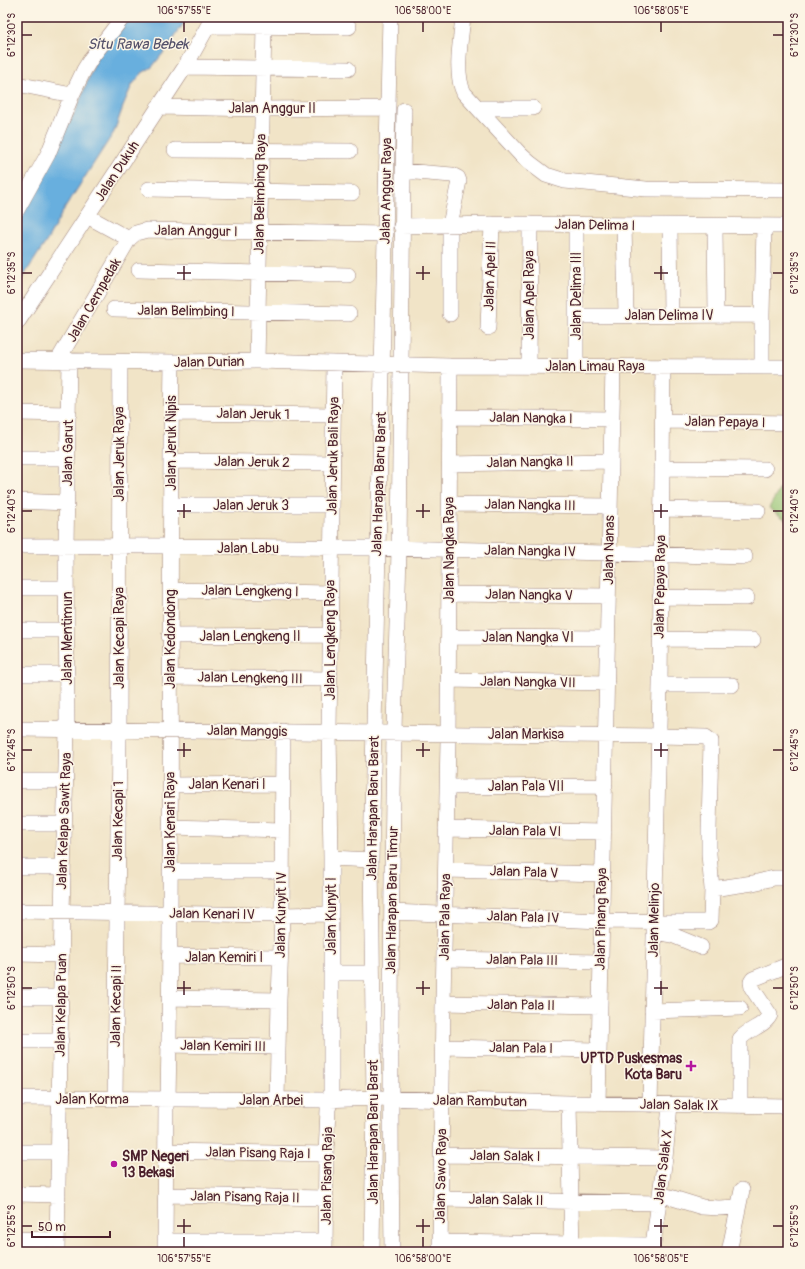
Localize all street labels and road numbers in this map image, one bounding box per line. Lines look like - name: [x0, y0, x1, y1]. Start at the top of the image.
- street label: Jalan Anggur II: [228, 100, 316, 117]
- street label: Jalan Belimbing Raya: [250, 134, 270, 254]
- street label: Jalan Anggur Raya: [377, 137, 395, 245]
- street label: Jalan Dukuh: [91, 138, 143, 204]
- street label: Jalan Delima I: [555, 216, 635, 234]
- street label: Jalan Anggur I: [154, 222, 238, 240]
- street label: Jalan Apel II: [480, 240, 500, 312]
- street label: Jalan Apel Raya: [521, 250, 538, 340]
- street label: Jalan Delima III: [568, 252, 585, 340]
- street label: Jalan Cempedak: [63, 255, 125, 345]
- street label: Jalan Belimbing I: [137, 302, 235, 320]
- street label: Jalan Delima IV: [624, 307, 714, 324]
- street label: Jalan Durian: [174, 353, 245, 371]
- street label: Jalan Limau Raya: [545, 358, 645, 375]
- street label: Jalan Jeruk Nipis: [163, 395, 180, 491]
- street label: Jalan Jeruk Bali Raya: [323, 397, 343, 515]
- street label: Jalan Jeruk 1: [216, 405, 290, 423]
- street label: Jalan Jeruk Raya: [111, 406, 128, 502]
- street label: Jalan Nangka I: [489, 409, 573, 427]
- street label: Jalan Harapan Baru Barat: [368, 411, 390, 557]
- street label: Jalan Pepaya I: [684, 413, 766, 431]
- street label: Jalan Garut: [59, 419, 77, 487]
- street label: Jalan Jeruk 2: [214, 453, 290, 471]
- street label: Jalan Nangka II: [486, 453, 574, 471]
- street label: Jalan Nangka III: [484, 496, 576, 514]
- street label: Jalan Jeruk 3: [213, 497, 289, 514]
- street label: Jalan Nangka Raya: [441, 497, 458, 603]
- street label: Jalan Nanas: [600, 514, 618, 585]
- street label: Jalan Pepaya Raya: [651, 535, 669, 639]
- street label: Jalan Labu: [217, 540, 279, 557]
- street label: Jalan Nangka IV: [484, 542, 576, 560]
- street label: Jalan Lengkeng Raya: [322, 580, 339, 700]
- street label: Jalan Lengkeng I: [201, 582, 299, 600]
- street label: Jalan Nangka V: [485, 586, 573, 604]
- street label: Jalan Kecapi Raya: [111, 587, 128, 689]
- street label: Jalan Kedondong: [162, 589, 179, 689]
- street label: Jalan Mentimun: [59, 591, 76, 685]
- street label: Jalan Lengkeng II: [199, 628, 301, 645]
- street label: Jalan Nangka VI: [482, 629, 574, 646]
- street label: Jalan Lengkeng III: [197, 669, 303, 687]
- street label: Jalan Nangka VII: [480, 673, 576, 691]
- street label: Jalan Manggis: [207, 722, 288, 740]
- street label: Jalan Markisa: [488, 726, 564, 743]
- street label: Jalan Harapan Baru Barat: [363, 735, 383, 881]
- street label: Jalan Kelapa Sawit Raya: [53, 752, 75, 890]
- street label: Jalan Kenari Raya: [162, 772, 179, 872]
- street label: Jalan Kenari I: [188, 776, 266, 793]
- street label: Jalan Pala VII: [488, 778, 564, 795]
- street label: Jalan Kecapi 1: [109, 781, 127, 861]
- street label: Jalan Pala VI: [489, 822, 561, 840]
- street label: Jalan Harapan Baru Timur: [382, 826, 402, 974]
- street label: Jalan Pala V: [489, 862, 559, 882]
- street label: Jalan Pinang Raya: [592, 867, 610, 971]
- street label: Jalan Kunyit IV: [272, 872, 290, 958]
- street label: Jalan Pala Raya: [436, 873, 454, 961]
- street label: Jalan Kunyit I: [323, 877, 340, 955]
- street label: Jalan Melinjo: [645, 882, 663, 958]
- street label: Jalan Kenari IV: [169, 905, 255, 923]
- street label: Jalan Pala IV: [486, 907, 560, 927]
- street label: Jalan Kemiri I: [185, 949, 263, 966]
- street label: Jalan Pala III: [486, 951, 558, 969]
- street label: Jalan Kelapa Puan: [52, 953, 70, 1057]
- street label: Jalan Kecapi II: [107, 965, 125, 1047]
- street label: Jalan Pala II: [487, 996, 555, 1014]
- street label: Jalan Kemiri III: [180, 1037, 266, 1055]
- street label: Jalan Pala I: [489, 1039, 553, 1057]
- street label: Jalan Harapan Baru Barat: [365, 1059, 382, 1204]
- street label: Jalan Korma: [55, 1091, 129, 1108]
- street label: Jalan Arbei: [239, 1092, 303, 1109]
- street label: Jalan Rambutan: [433, 1092, 527, 1110]
- street label: Jalan Salak IX: [639, 1096, 719, 1114]
- street label: Jalan Pisang Raja: [318, 1127, 336, 1225]
- street label: Jalan Sawo Raya: [432, 1128, 450, 1224]
- street label: Jalan Salak X: [650, 1129, 676, 1205]
- street label: Jalan Pisang Raja I: [205, 1144, 311, 1162]
- street label: Jalan Salak I: [469, 1147, 541, 1165]
- street label: Jalan Pisang Raja II: [190, 1188, 300, 1206]
- street label: Jalan Salak II: [468, 1191, 544, 1209]

